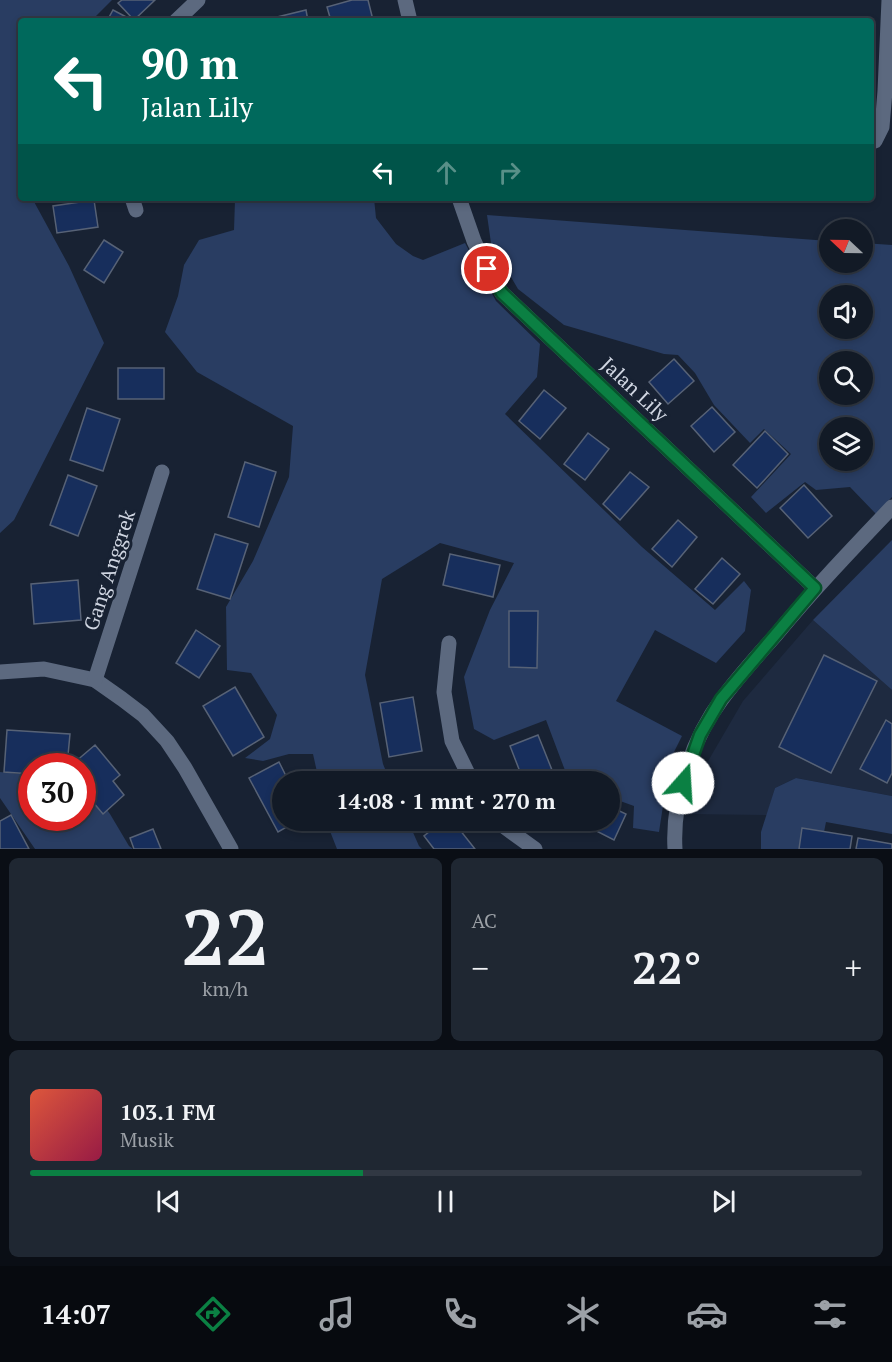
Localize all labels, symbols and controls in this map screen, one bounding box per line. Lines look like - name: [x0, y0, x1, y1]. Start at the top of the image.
- text: 90 m: [141, 35, 239, 91]
- icon: left: [42, 42, 120, 120]
- text: Jalan Lily: [141, 89, 253, 125]
- icon: left: [367, 156, 400, 189]
- icon: ahead: [430, 156, 463, 189]
- icon: right: [493, 156, 526, 189]
- north arrow: [819, 219, 873, 273]
- map controls: [819, 219, 873, 471]
- pin: [461, 243, 512, 294]
- icon: arrive: [470, 252, 503, 285]
- button: sound: [819, 285, 873, 339]
- street label: Jalan Lily: [595, 351, 675, 428]
- button: search: [819, 351, 873, 405]
- button: layers: [819, 417, 873, 471]
- street label: Gang Anggrek: [77, 506, 141, 634]
- position arrow: [651, 751, 715, 815]
- speed limit sign: 30: [18, 753, 96, 831]
- text: 14:08 · 1 mnt · 270 m: [336, 786, 556, 815]
- text: 22: [181, 884, 269, 987]
- text: AC: [472, 907, 497, 934]
- text: 22°: [632, 937, 701, 997]
- text: −: [472, 946, 489, 989]
- text: +: [844, 946, 862, 989]
- text: km/h: [202, 975, 248, 1002]
- text: 103.1 FM: [120, 1097, 215, 1126]
- text: Musik: [120, 1126, 174, 1153]
- icon: previous: [152, 1185, 185, 1218]
- icon: pause: [429, 1185, 462, 1218]
- icon: next: [707, 1185, 740, 1218]
- icon: directions: [192, 1293, 234, 1335]
- icon: music: [316, 1293, 358, 1335]
- icon: phone: [439, 1293, 481, 1335]
- icon: climate: [562, 1293, 604, 1335]
- icon: car: [686, 1293, 728, 1335]
- icon: filters: [809, 1293, 851, 1335]
- text: 14:07: [41, 1296, 111, 1332]

